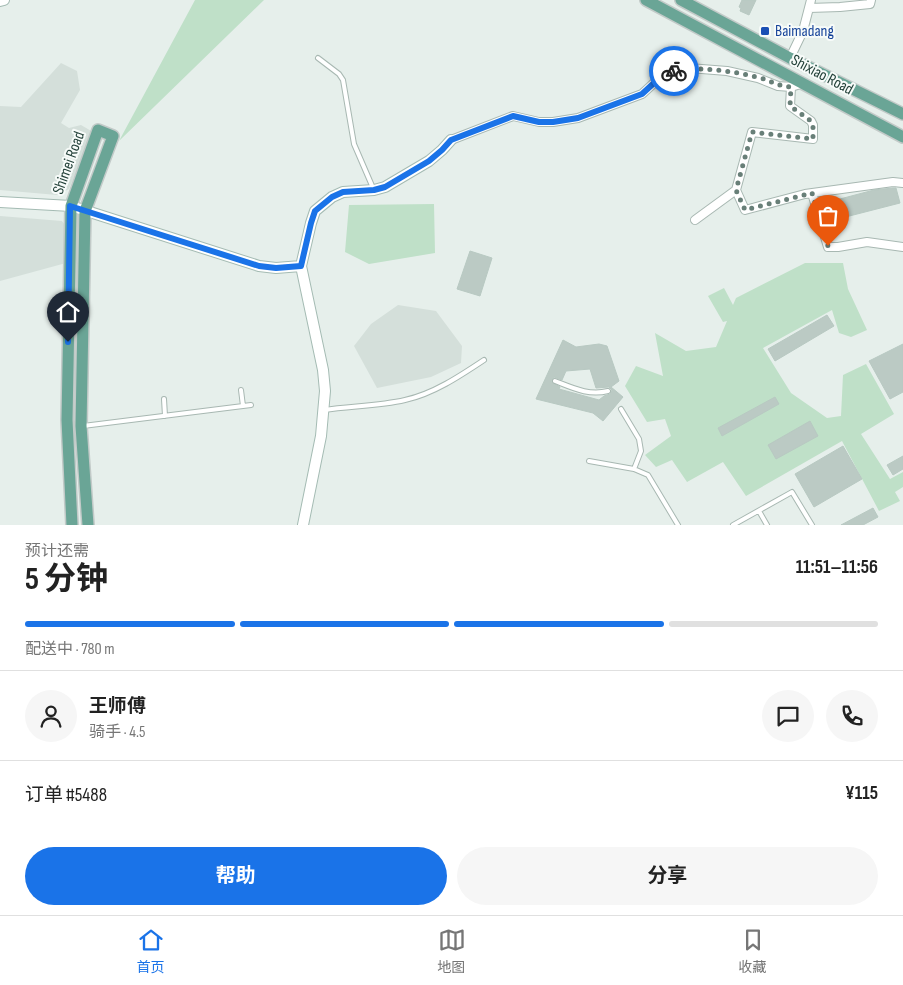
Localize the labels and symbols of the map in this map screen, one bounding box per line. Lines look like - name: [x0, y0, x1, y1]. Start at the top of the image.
- place label: Baimadang: [775, 22, 834, 41]
- marker: Baimadang: [759, 25, 771, 37]
- courier: [649, 46, 699, 96]
- street label: Shixiao Road: [788, 51, 856, 99]
- street label: Shimei Road: [49, 129, 89, 197]
- pin: [807, 195, 849, 246]
- pin: [47, 291, 89, 342]

